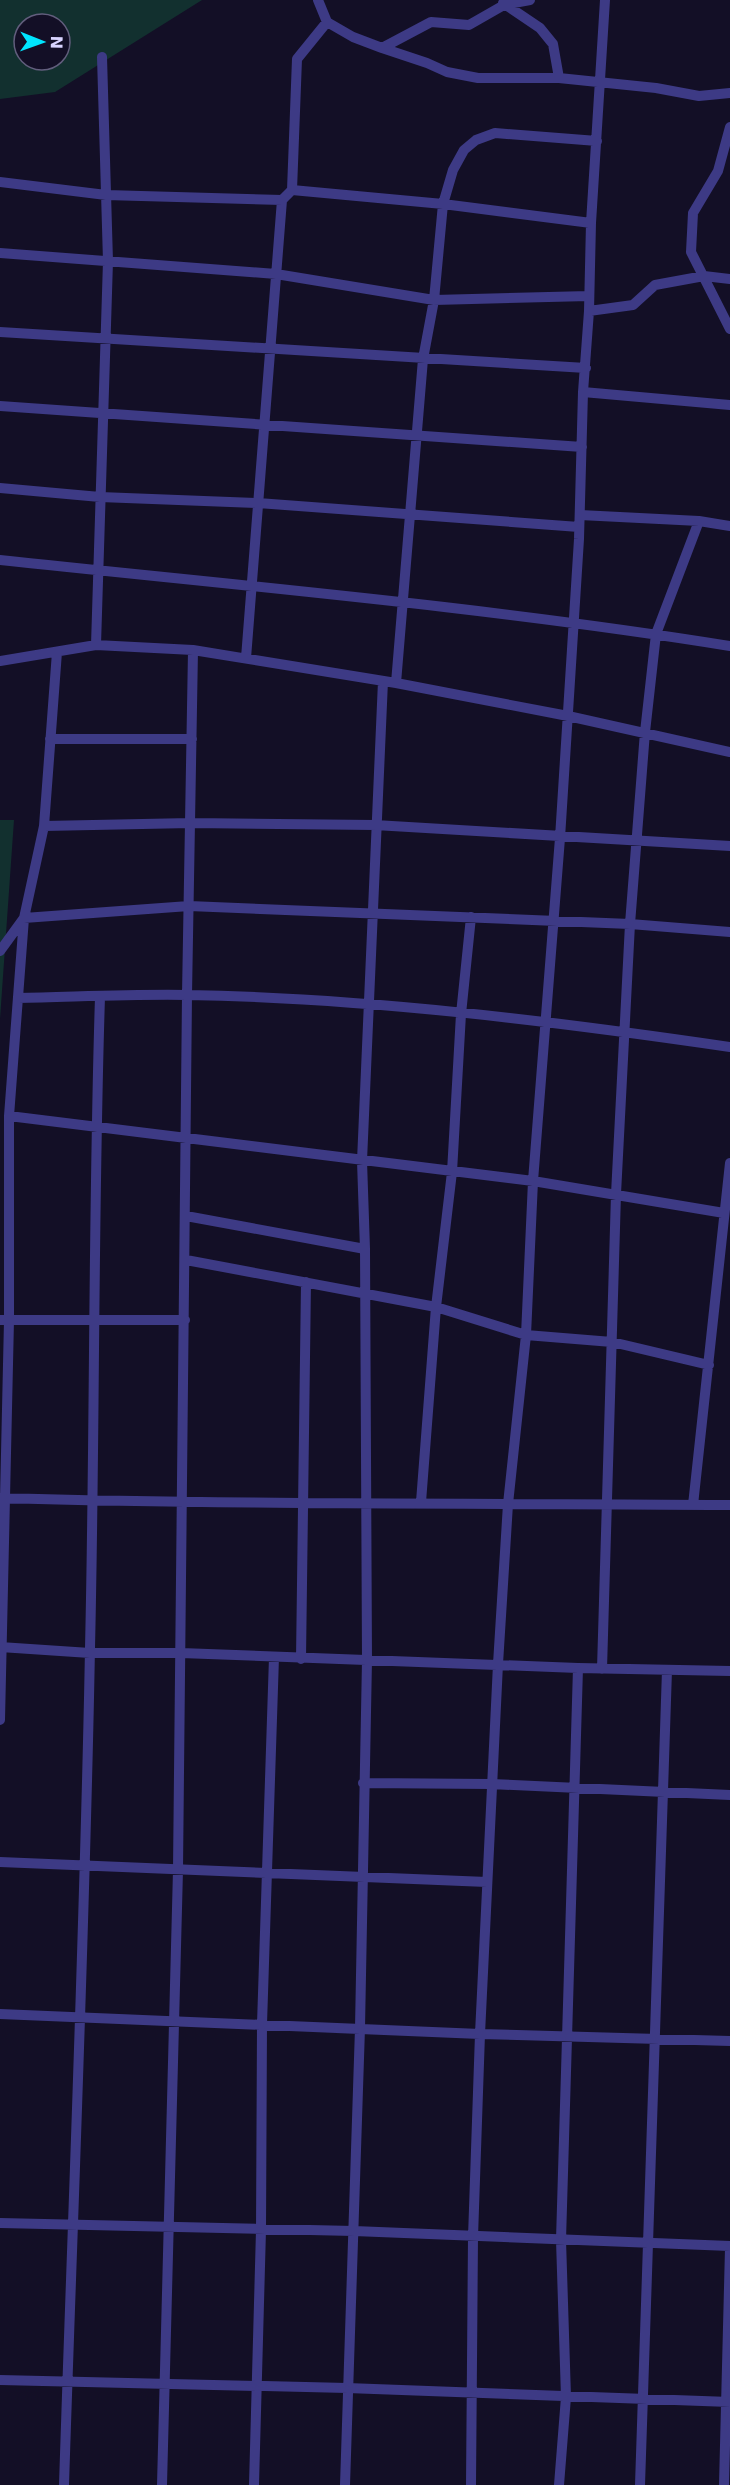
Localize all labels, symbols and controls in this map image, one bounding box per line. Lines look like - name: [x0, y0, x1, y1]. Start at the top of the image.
- north arrow: [12, 12, 72, 72]
- text: N: [47, 35, 66, 49]

